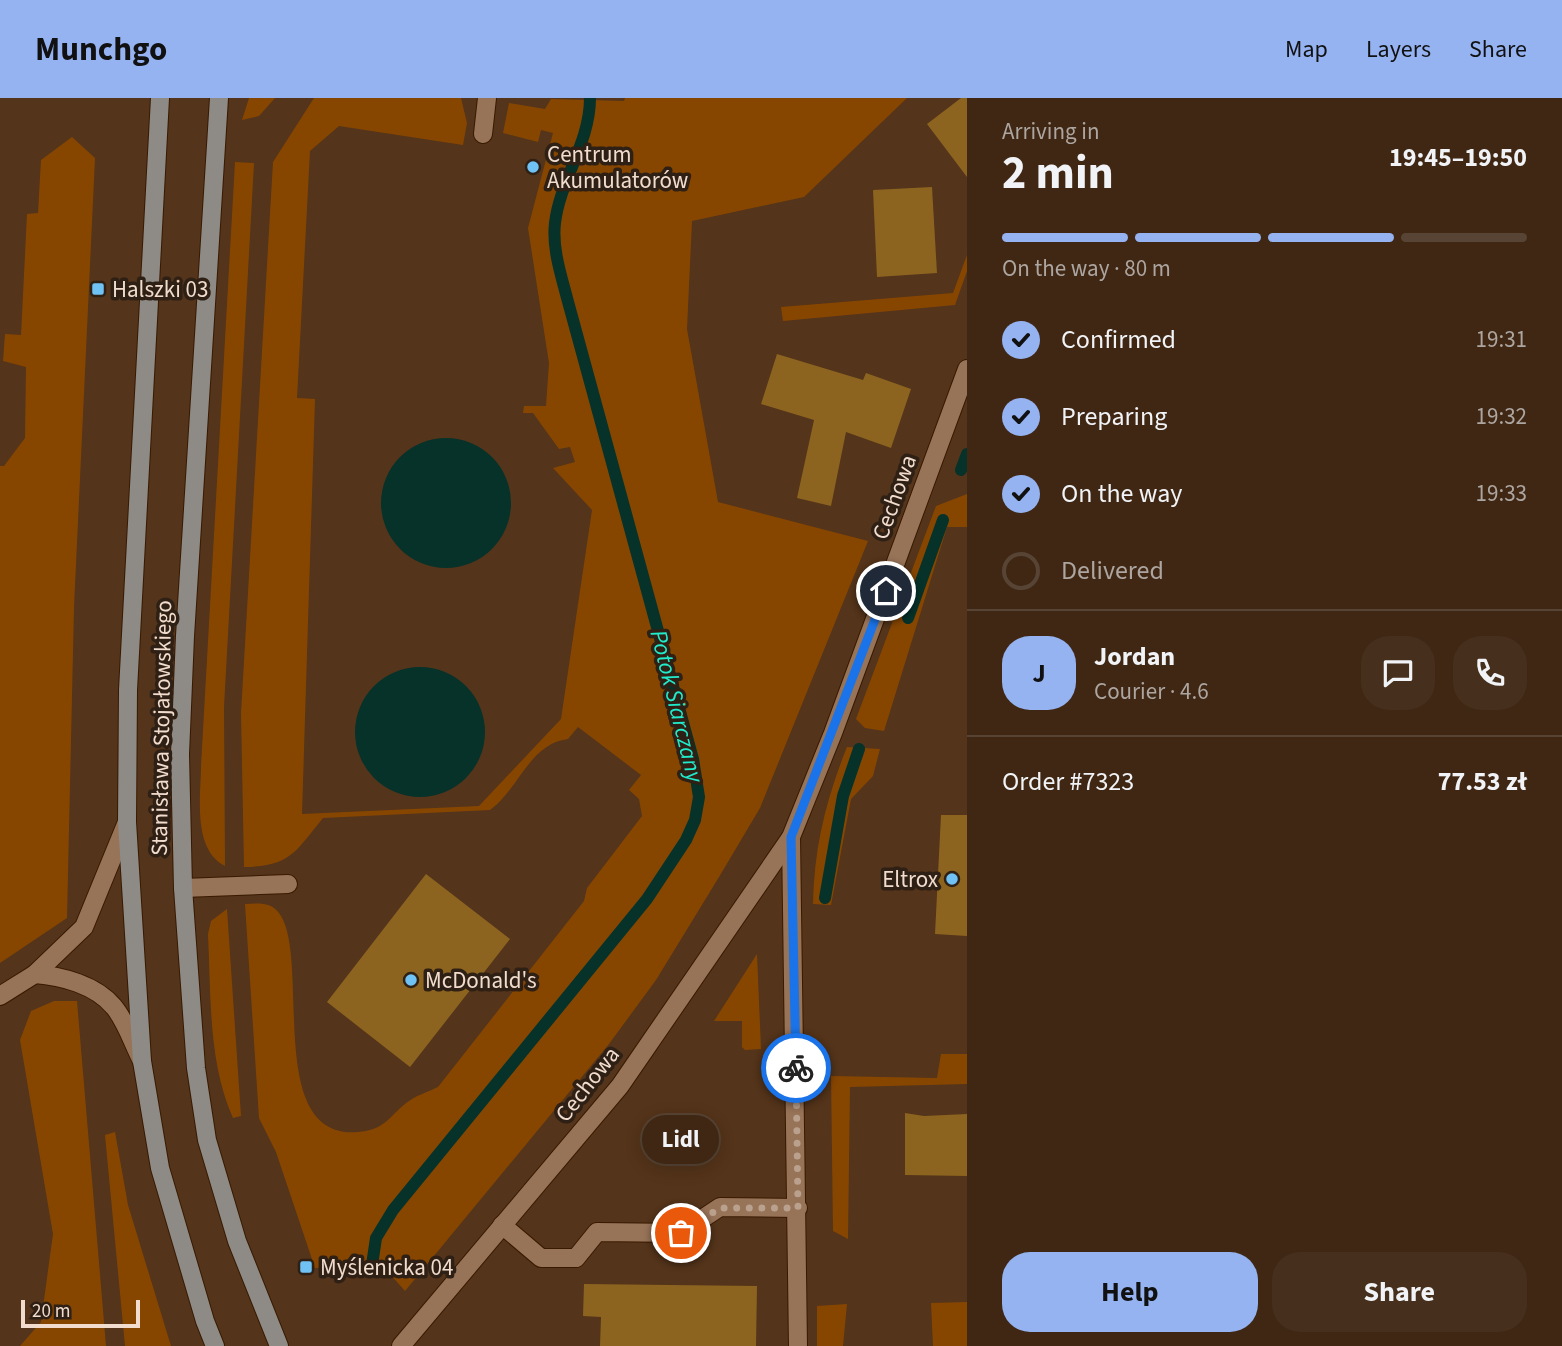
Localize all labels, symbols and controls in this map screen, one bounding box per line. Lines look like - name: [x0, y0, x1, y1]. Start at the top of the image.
- text: Munchgo: [35, 26, 167, 73]
- text: Map: [1285, 32, 1328, 67]
- text: Layers: [1366, 32, 1431, 67]
- text: Share: [1469, 32, 1527, 67]
- text: Arriving in: [1002, 115, 1100, 148]
- place label: Centrum Akumulatorów: [547, 138, 688, 197]
- text: 19:45–19:50: [1389, 139, 1527, 176]
- text: 2 min: [1002, 141, 1114, 206]
- marker: Centrum Akumulatorów: [525, 159, 541, 175]
- text: On the way · 80 m: [1002, 252, 1171, 285]
- place label: Halszki 03: [112, 273, 208, 306]
- marker: Halszki 03: [90, 281, 106, 297]
- icon: check: [1002, 321, 1040, 359]
- text: Confirmed: [1061, 321, 1176, 358]
- text: 19:31: [1476, 323, 1527, 356]
- icon: check: [1002, 398, 1040, 436]
- text: Preparing: [1061, 398, 1167, 435]
- text: 19:32: [1476, 400, 1527, 433]
- street label: Cechowa: [864, 450, 925, 544]
- icon: check: [1002, 475, 1040, 513]
- text: On the way: [1061, 475, 1182, 512]
- text: 19:33: [1476, 477, 1527, 510]
- text: Delivered: [1061, 552, 1164, 589]
- pin: [856, 561, 916, 621]
- icon: home: [867, 572, 905, 610]
- street label: Stanisława Stojałowskiego: [143, 600, 180, 856]
- water label: Potok Siarczany: [641, 626, 713, 787]
- button: chat: [1361, 636, 1435, 710]
- button: phone: [1453, 636, 1527, 710]
- text: Jordan: [1094, 638, 1175, 675]
- text: J: [1032, 655, 1046, 692]
- text: Courier · 4.6: [1094, 675, 1209, 708]
- text: Order #7323: [1002, 763, 1134, 800]
- text: 77.53 zł: [1438, 763, 1527, 800]
- place label: Eltrox: [882, 863, 938, 896]
- marker: Eltrox: [944, 871, 960, 887]
- place label: McDonald's: [425, 964, 537, 997]
- marker: McDonald's: [403, 972, 419, 988]
- courier: [761, 1033, 831, 1103]
- street label: Cechowa: [547, 1040, 627, 1129]
- icon: bike: [777, 1049, 815, 1087]
- callout: Lidl: [642, 1114, 720, 1163]
- text: Lidl: [661, 1123, 700, 1156]
- pin: [651, 1203, 711, 1263]
- icon: bag: [662, 1214, 700, 1252]
- place label: Myślenicka 04: [320, 1251, 453, 1284]
- button: Help: [1002, 1252, 1258, 1332]
- button: Share: [1272, 1252, 1527, 1332]
- marker: Myślenicka 04: [298, 1259, 314, 1275]
- scale bar: [21, 1297, 140, 1329]
- text: 20 m: [32, 1298, 70, 1325]

